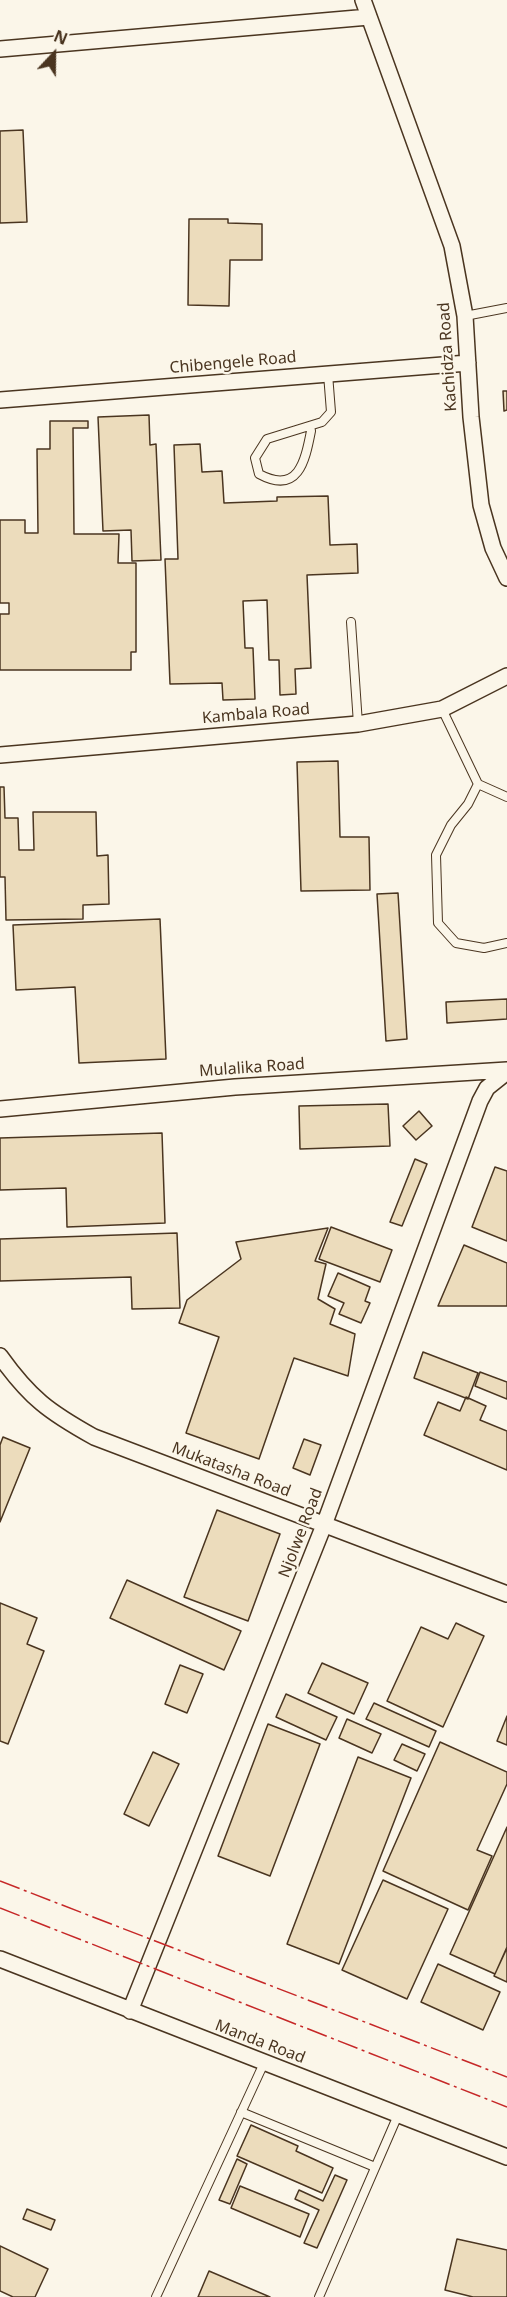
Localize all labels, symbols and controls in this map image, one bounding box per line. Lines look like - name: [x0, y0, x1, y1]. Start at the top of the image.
- north arrow: [24, 24, 84, 84]
- text: N: [51, 25, 71, 50]
- street label: Kachidza Road: [435, 302, 461, 412]
- street label: Chibengele Road: [169, 348, 297, 378]
- street label: Kambala Road: [201, 700, 311, 728]
- street label: Mulalika Road: [199, 1055, 305, 1081]
- street label: Mukatasha Road: [169, 1438, 293, 1502]
- street label: Njolwe Road: [275, 1486, 327, 1580]
- street label: Manda Road: [212, 2016, 308, 2068]

